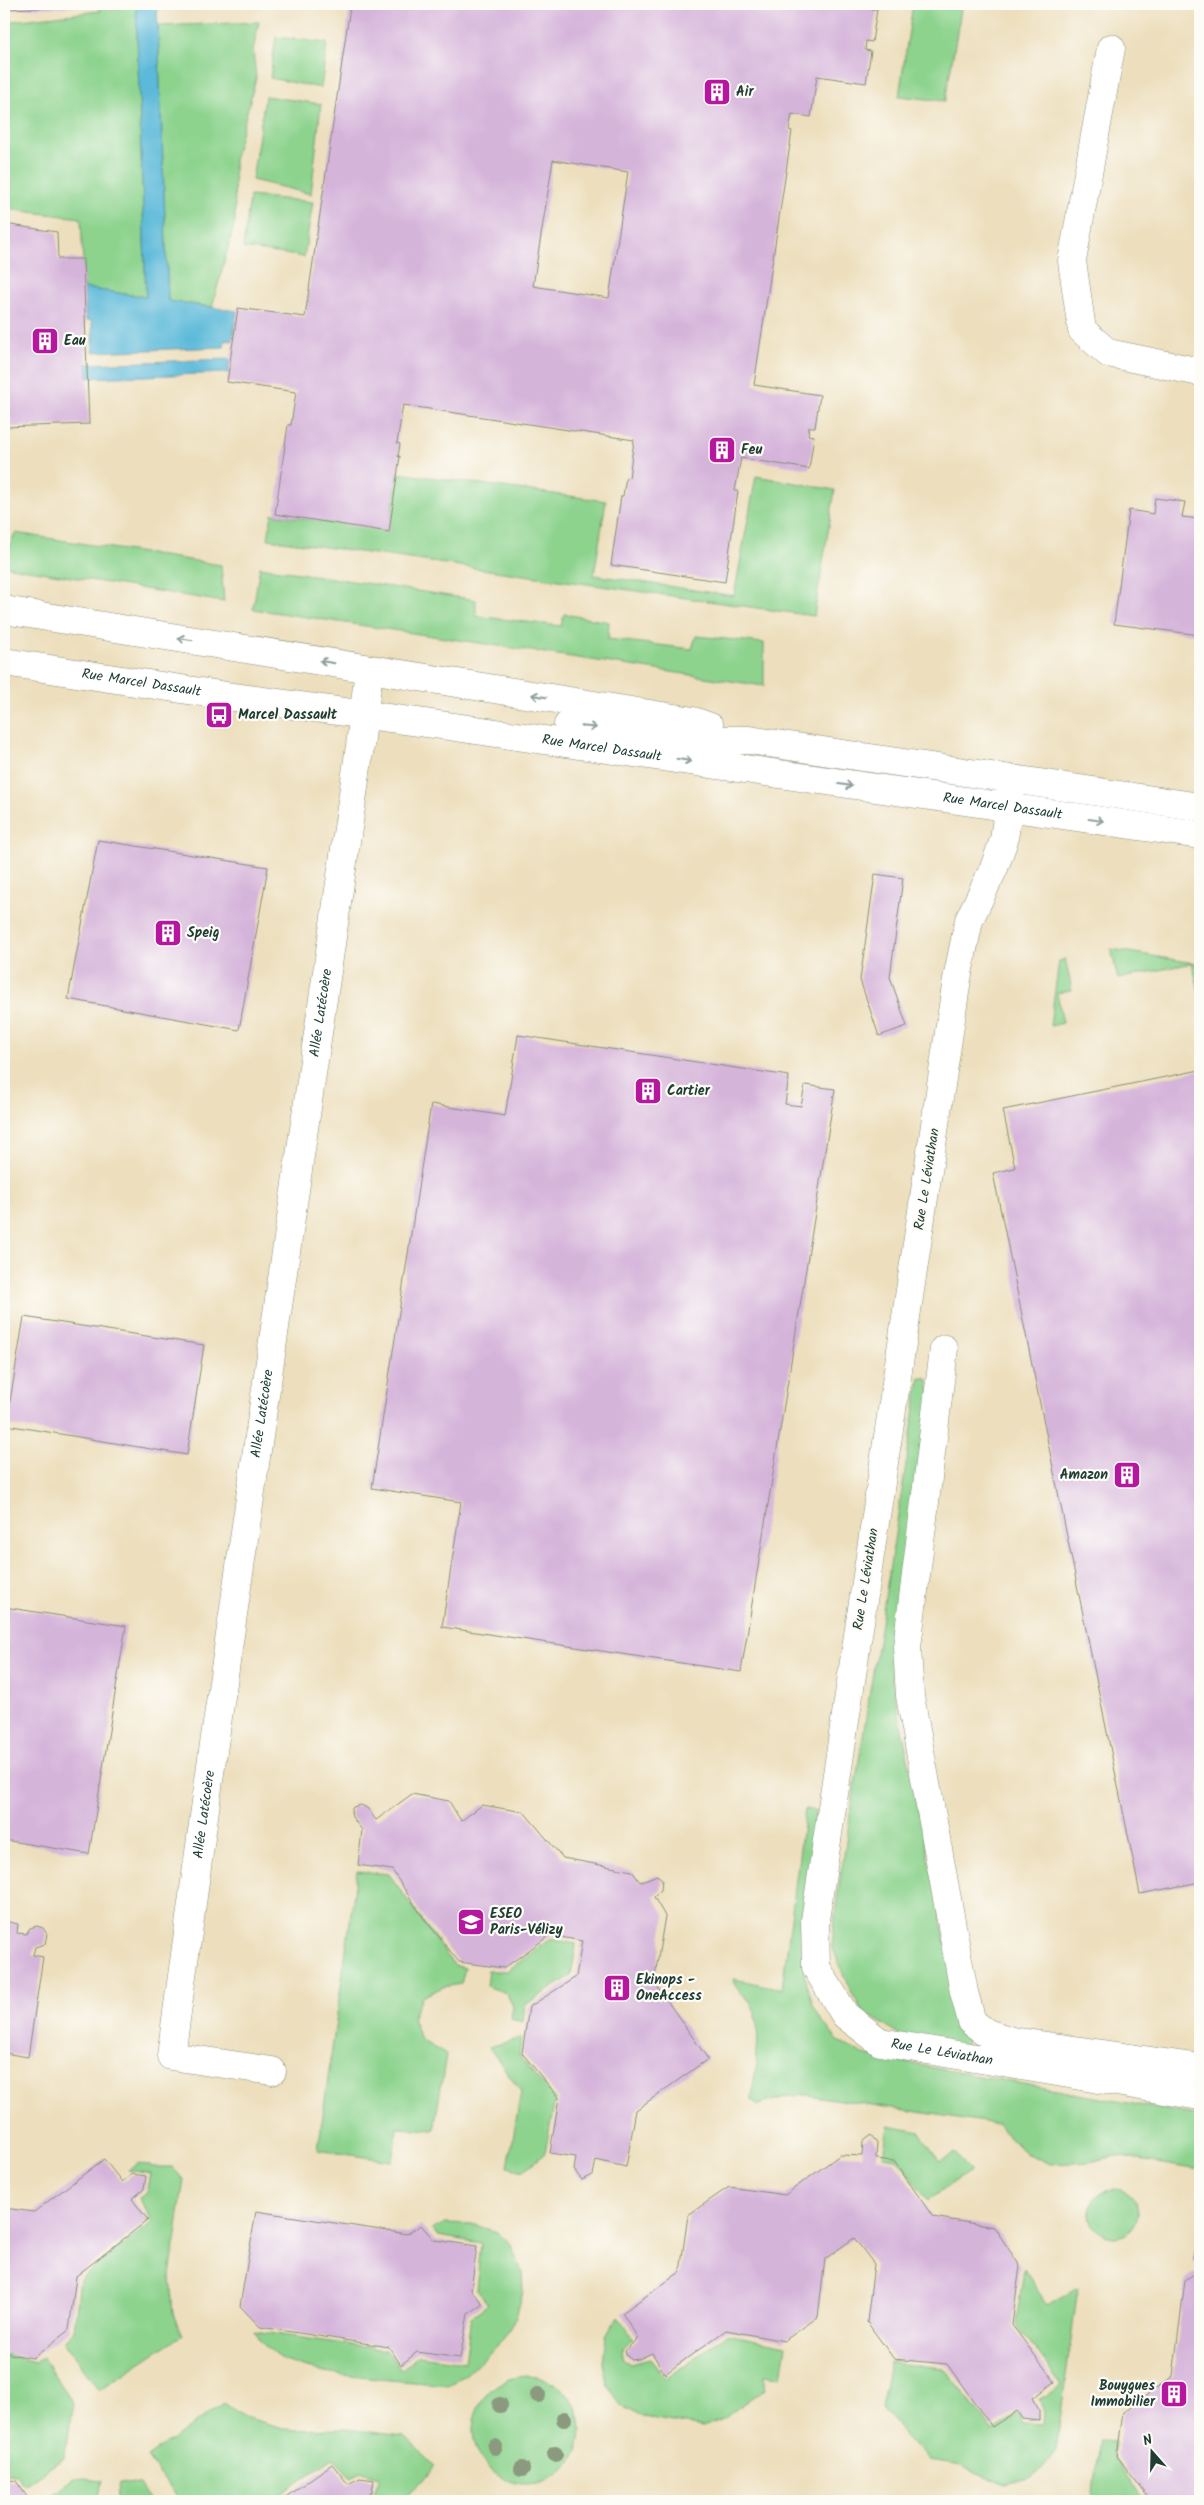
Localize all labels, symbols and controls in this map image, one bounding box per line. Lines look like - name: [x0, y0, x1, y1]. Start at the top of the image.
- building icon: Air: [702, 77, 732, 107]
- place label: Air: [736, 81, 754, 103]
- building icon: Eau: [30, 326, 60, 356]
- place label: Eau: [64, 330, 86, 352]
- building icon: Feu: [707, 435, 737, 465]
- place label: Feu: [741, 439, 762, 461]
- one-way arrow: [177, 634, 193, 644]
- one-way arrow: [319, 656, 335, 666]
- street label: Rue Marcel Dassault: [80, 663, 203, 703]
- one-way arrow: [531, 690, 547, 700]
- bus stop icon: Marcel Dassault: [204, 700, 234, 730]
- place label: Marcel Dassault: [238, 704, 338, 726]
- one-way arrow: [581, 723, 597, 732]
- street label: Rue Marcel Dassault: [541, 729, 664, 768]
- one-way arrow: [676, 756, 692, 766]
- one-way arrow: [836, 780, 852, 790]
- street label: Rue Marcel Dassault: [941, 787, 1064, 826]
- one-way arrow: [1088, 815, 1104, 825]
- building icon: Speig: [153, 918, 183, 948]
- place label: Speig: [187, 922, 220, 944]
- street label: Allée Latécoère: [304, 967, 338, 1058]
- building icon: Cartier: [633, 1076, 663, 1106]
- place label: Cartier: [667, 1080, 711, 1102]
- street label: Rue Le Léviathan: [908, 1126, 946, 1232]
- street label: Allée Latécoère: [245, 1367, 280, 1459]
- building icon: Amazon: [1112, 1460, 1142, 1490]
- place label: Amazon: [1060, 1464, 1108, 1486]
- street label: Rue Le Léviathan: [847, 1526, 885, 1632]
- street label: Allée Latécoère: [187, 1768, 221, 1860]
- place label: ESEO Paris-Vélizy: [490, 1903, 563, 1941]
- school or university icon: ESEO Paris-Vélizy: [456, 1907, 486, 1937]
- place label: Ekinops - OneAccess: [636, 1969, 702, 2007]
- building icon: Ekinops - OneAccess: [602, 1973, 632, 2003]
- street label: Rue Le Léviathan: [889, 2033, 995, 2072]
- place label: Bouygues Immobilier: [1091, 2375, 1156, 2413]
- building icon: Bouygues Immobilier: [1159, 2379, 1189, 2409]
- north arrow: [1126, 2428, 1176, 2478]
- text: N: [1140, 2429, 1156, 2453]

